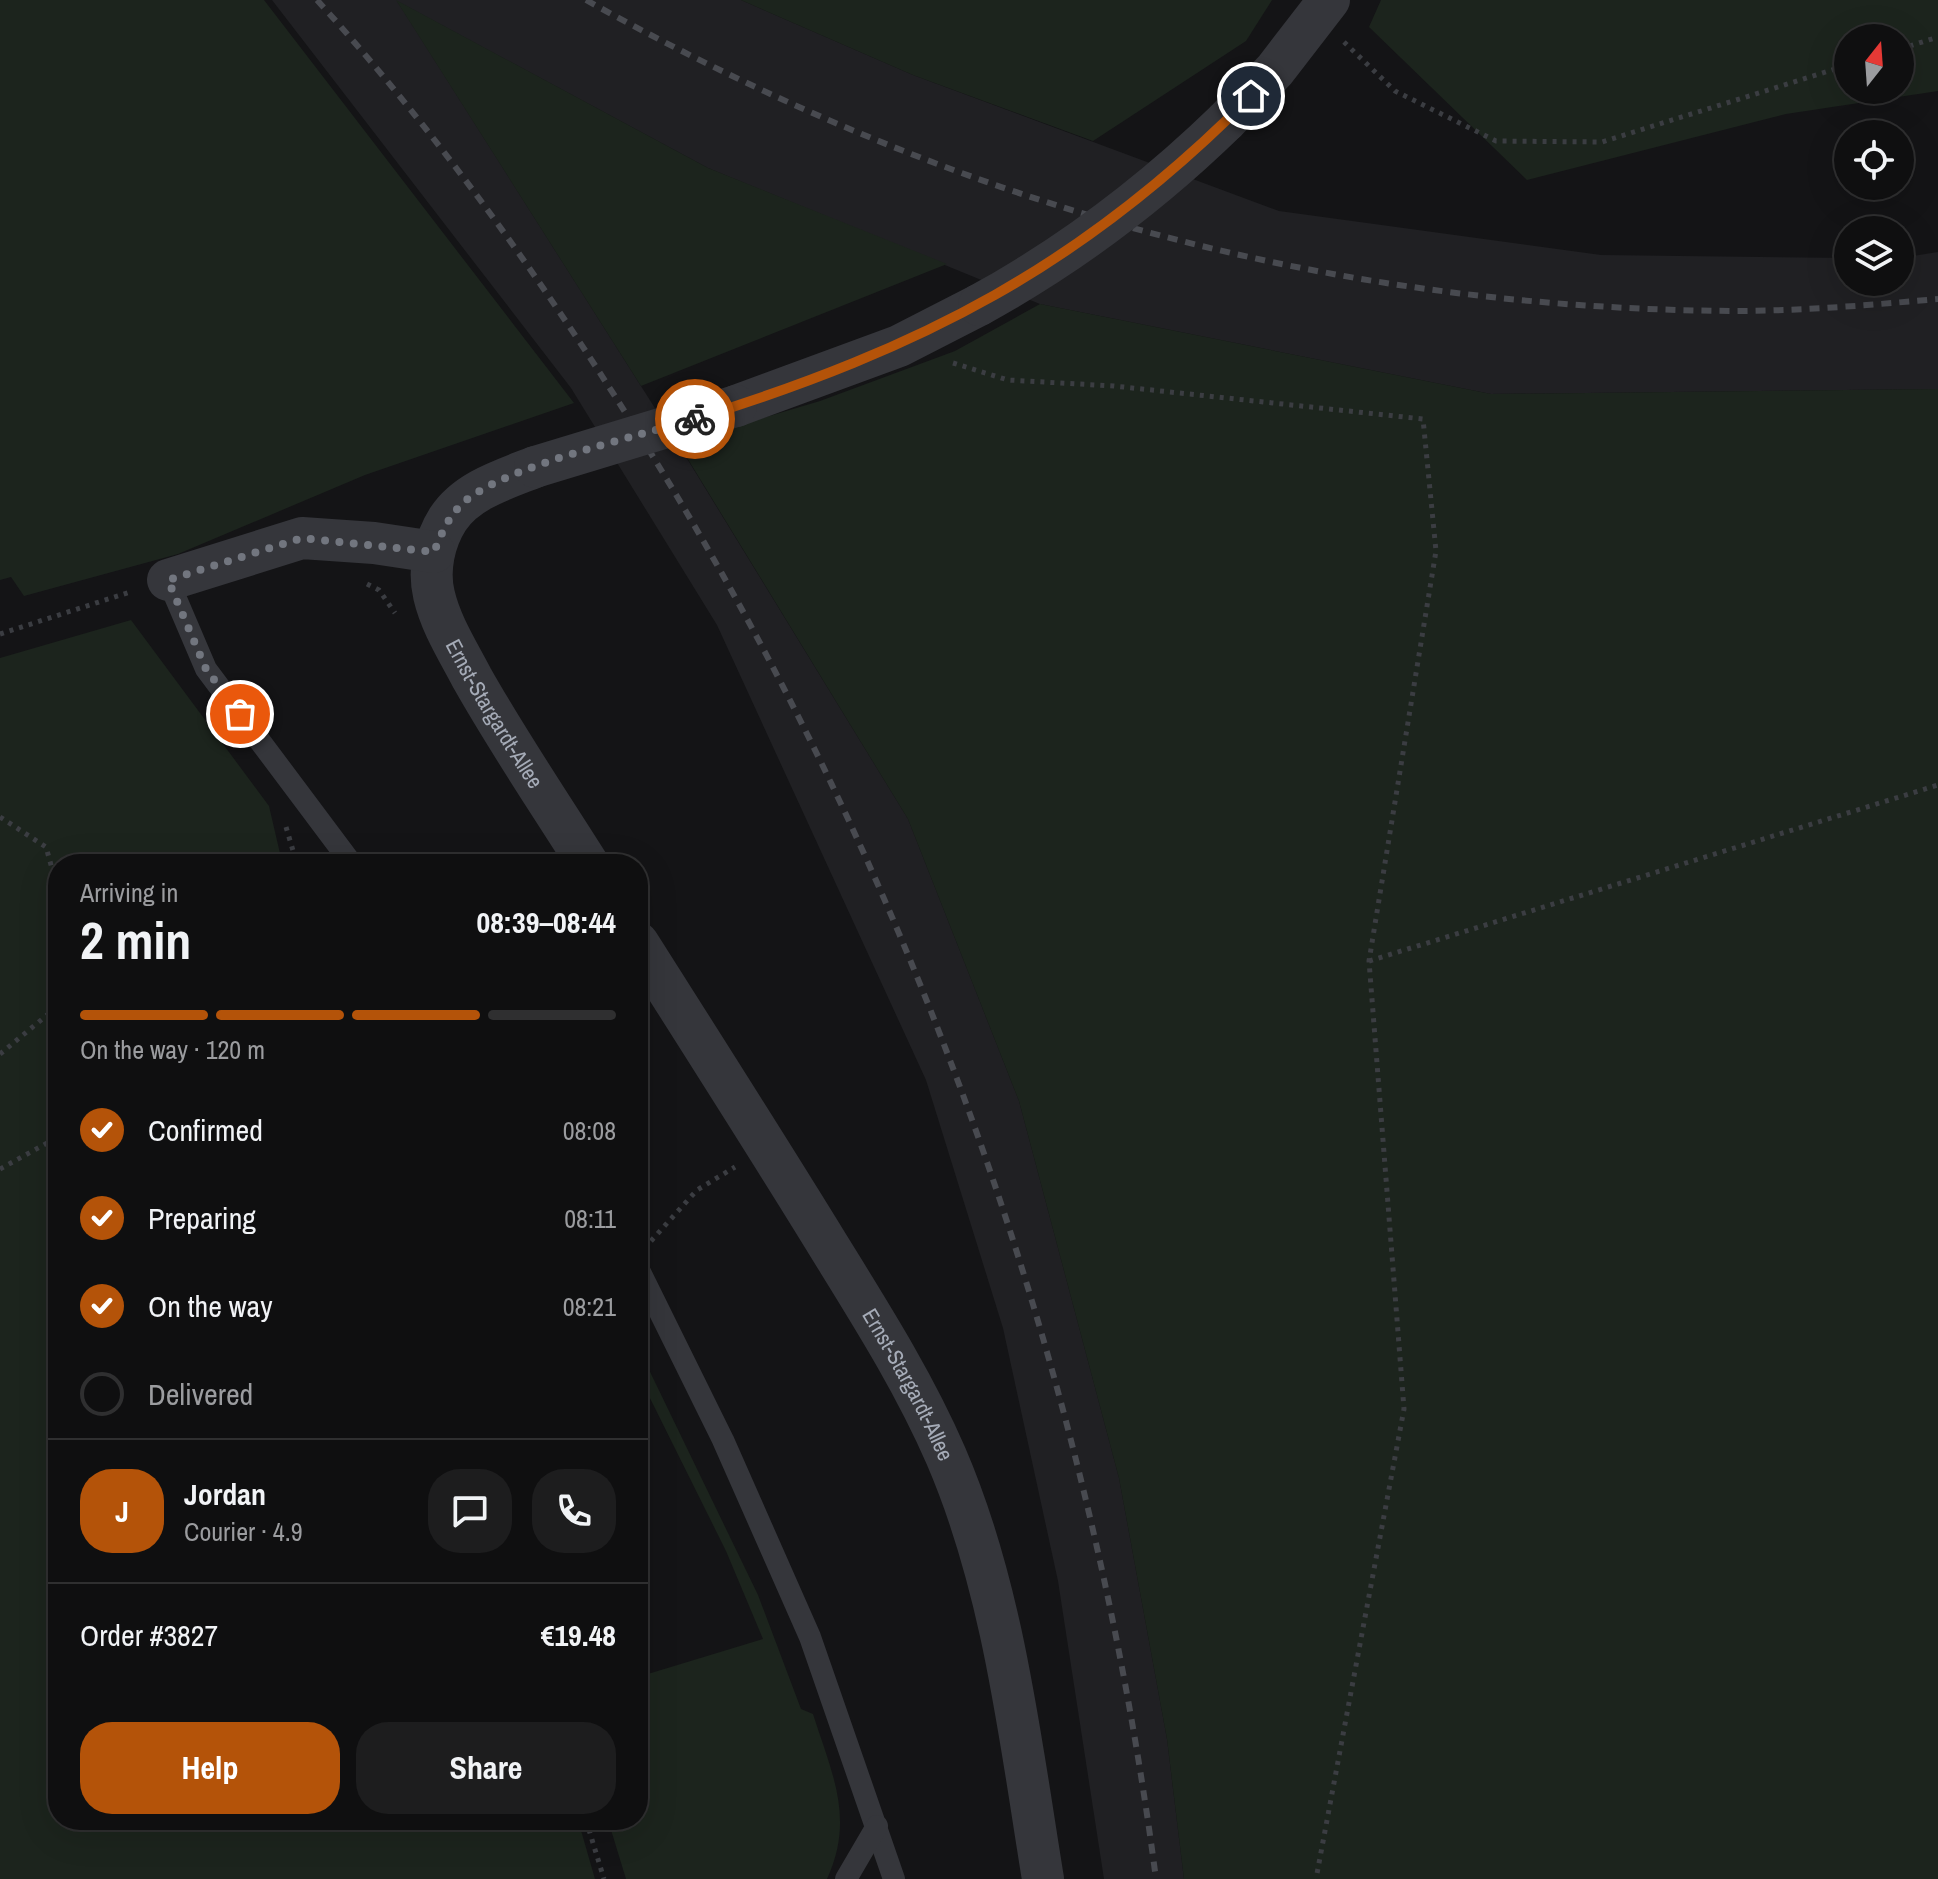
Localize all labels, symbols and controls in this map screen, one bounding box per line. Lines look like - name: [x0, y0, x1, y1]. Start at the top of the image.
- north arrow: [1834, 24, 1914, 104]
- map controls: [1834, 24, 1914, 296]
- pin: [1217, 62, 1285, 130]
- icon: home: [1229, 74, 1273, 118]
- button: locate: [1834, 120, 1914, 200]
- button: layers: [1834, 216, 1914, 296]
- courier: [655, 379, 735, 459]
- icon: bike: [673, 397, 717, 441]
- street label: Ernst-Stargardt-Allee: [439, 634, 551, 794]
- pin: [206, 680, 274, 748]
- icon: bag: [218, 692, 262, 736]
- text: Arriving in: [80, 875, 178, 910]
- text: 08:39–08:44: [477, 902, 616, 942]
- text: 2 min: [80, 905, 191, 975]
- text: On the way · 120 m: [80, 1032, 265, 1067]
- icon: check: [80, 1108, 124, 1152]
- text: Confirmed: [148, 1110, 263, 1150]
- text: 08:08: [563, 1113, 616, 1148]
- icon: check: [80, 1196, 124, 1240]
- text: Preparing: [148, 1198, 256, 1238]
- text: 08:11: [564, 1201, 616, 1236]
- icon: check: [80, 1284, 124, 1328]
- text: On the way: [148, 1286, 272, 1326]
- text: 08:21: [563, 1289, 616, 1324]
- street label: Ernst-Stargardt-Allee: [855, 1303, 961, 1465]
- text: Delivered: [148, 1374, 253, 1414]
- button: chat: [428, 1469, 512, 1553]
- button: phone: [532, 1469, 616, 1553]
- text: Jordan: [184, 1474, 266, 1514]
- text: J: [115, 1491, 129, 1531]
- text: Courier · 4.9: [184, 1514, 303, 1549]
- text: Order #3827: [80, 1615, 218, 1655]
- text: €19.48: [541, 1615, 616, 1655]
- button: Help: [80, 1722, 340, 1814]
- button: Share: [356, 1722, 616, 1814]

